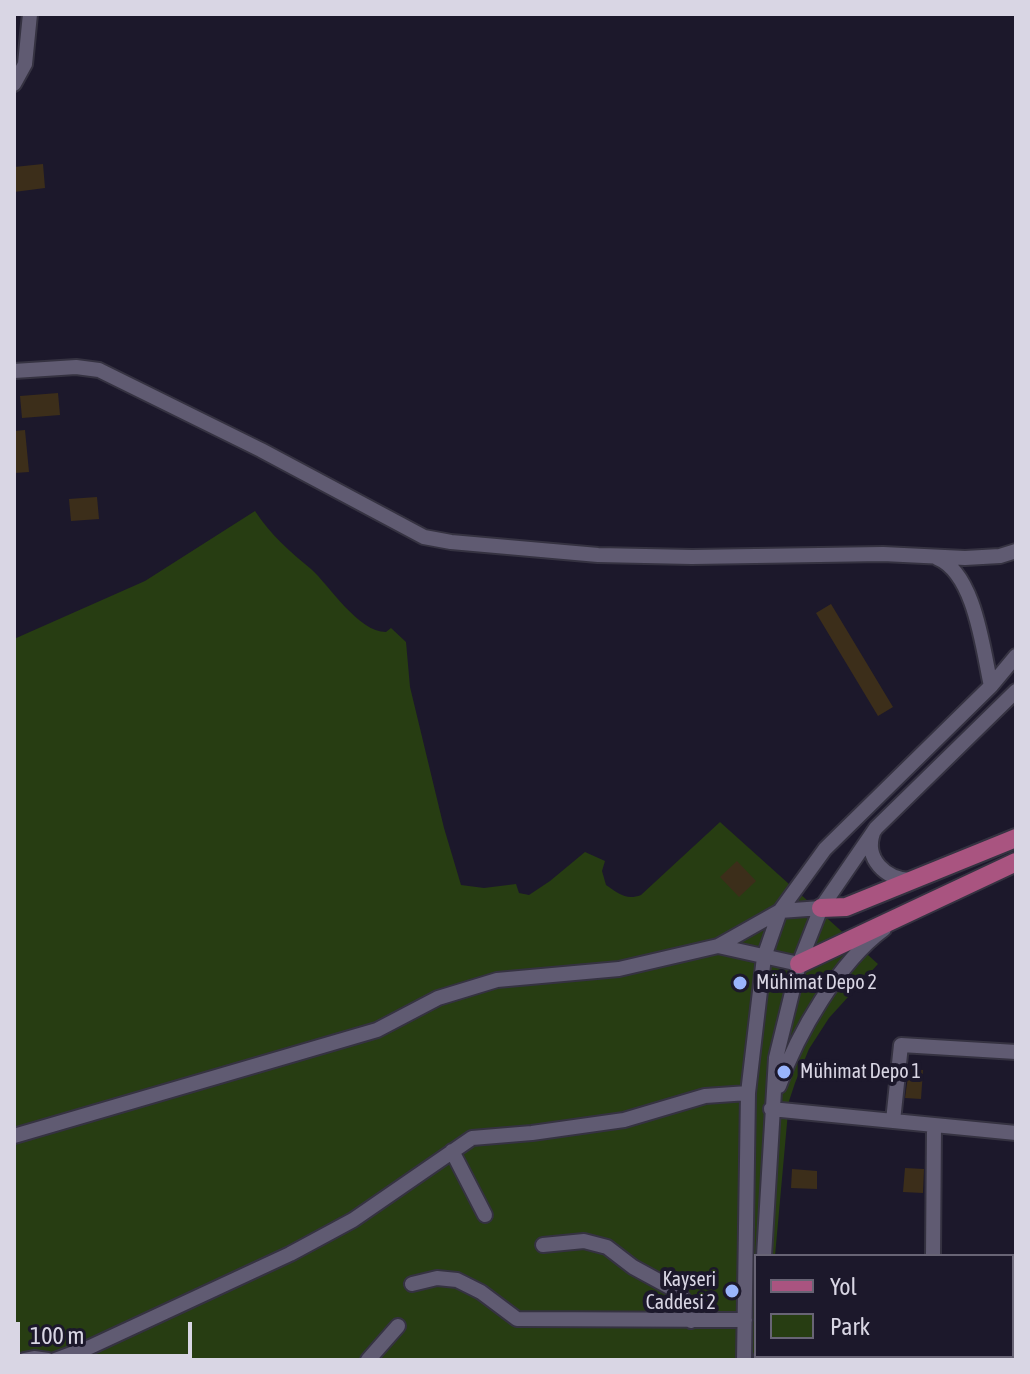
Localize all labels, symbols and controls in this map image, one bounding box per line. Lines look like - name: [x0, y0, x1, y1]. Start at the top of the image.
- place label: Mühimat Depo 2: [756, 971, 877, 995]
- marker: Mühimat Depo 2: [731, 974, 749, 992]
- place label: Mühimat Depo 1: [800, 1060, 921, 1084]
- marker: Mühimat Depo 1: [775, 1063, 793, 1081]
- legend: [754, 1254, 1014, 1358]
- place label: Kayseri Caddesi 2: [646, 1268, 716, 1315]
- text: Yol: [830, 1273, 857, 1300]
- marker: Kayseri Caddesi 2: [723, 1282, 741, 1300]
- scale bar: [20, 1306, 196, 1356]
- text: Park: [830, 1313, 870, 1340]
- text: 100 m: [30, 1322, 84, 1349]

